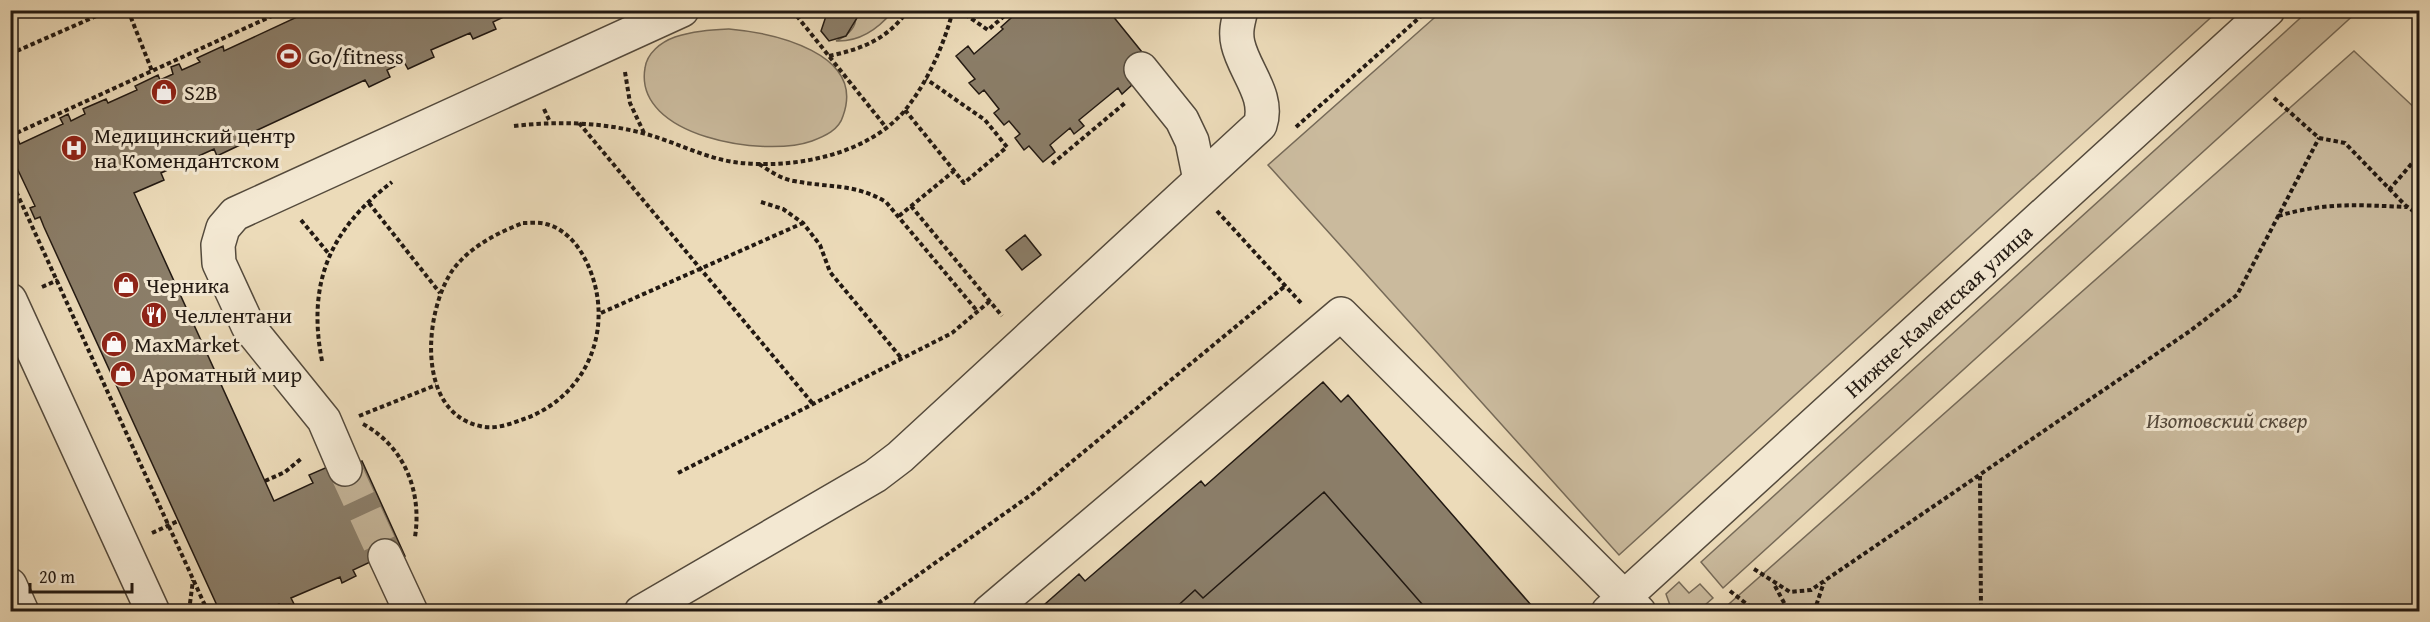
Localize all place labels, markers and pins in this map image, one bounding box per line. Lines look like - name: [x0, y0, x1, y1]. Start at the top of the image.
- place label: Go/fitness: [308, 40, 404, 72]
- sports icon: Go/fitness: [274, 41, 304, 71]
- place label: S2B: [184, 76, 218, 108]
- shop icon: S2B: [149, 77, 179, 107]
- place label: Медицинский центр на Комендантском: [94, 119, 296, 176]
- hospital icon: Медицинский центр на Комендантском: [59, 133, 89, 163]
- place label: Черника: [146, 269, 230, 301]
- shop icon: Черника: [111, 270, 141, 300]
- place label: Челлентани: [174, 299, 292, 331]
- restaurant icon: Челлентани: [139, 300, 169, 330]
- place label: MaxMarket: [134, 328, 240, 360]
- shop icon: MaxMarket: [99, 329, 129, 359]
- place label: Ароматный мир: [142, 358, 302, 390]
- shop icon: Ароматный мир: [108, 359, 138, 389]

